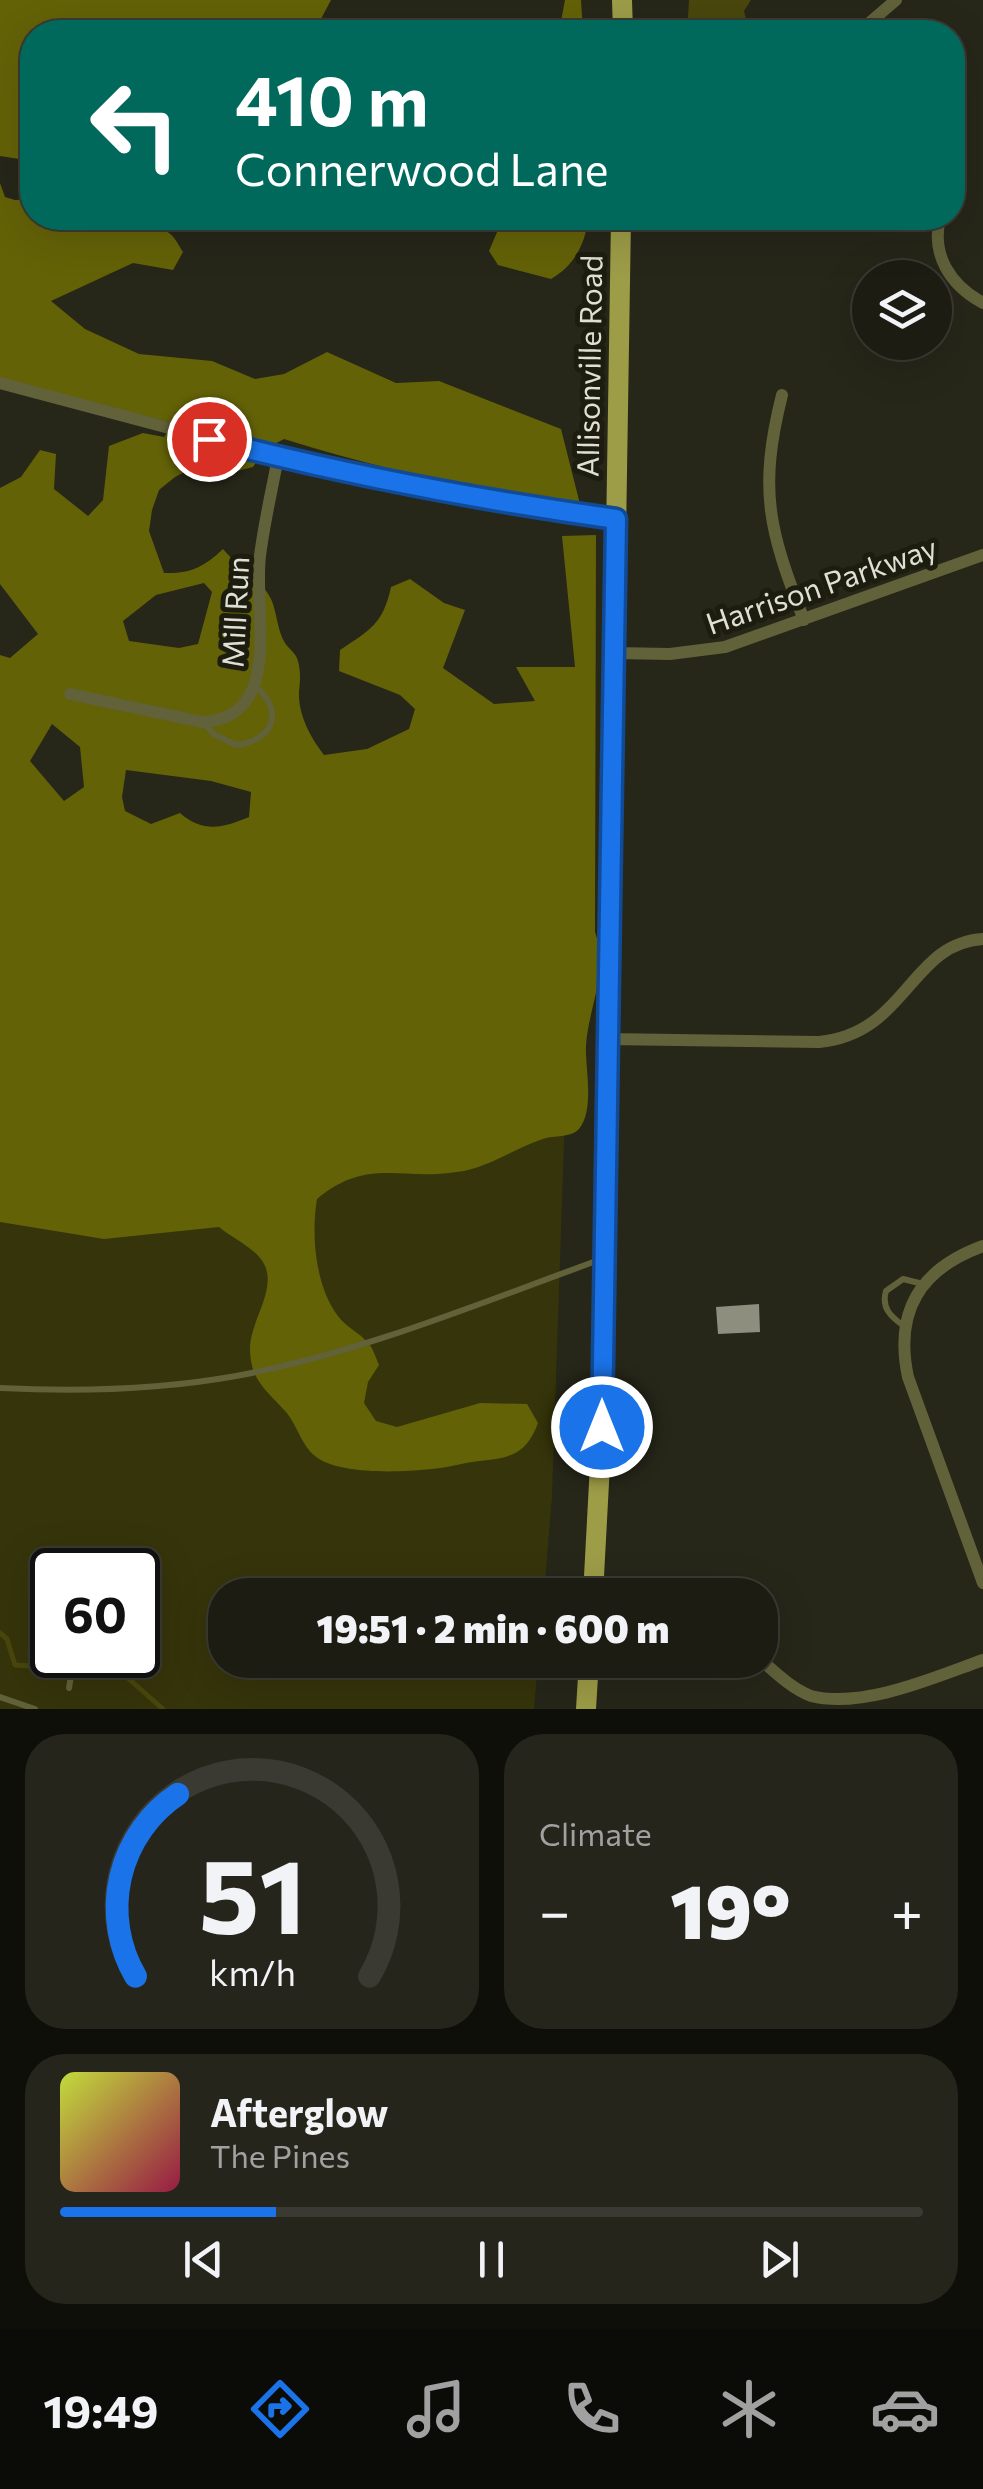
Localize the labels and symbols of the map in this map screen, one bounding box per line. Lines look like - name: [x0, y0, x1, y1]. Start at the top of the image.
- street label: Allisonville Road: [568, 255, 608, 477]
- pin: [167, 397, 252, 482]
- street label: Harrison Parkway: [701, 527, 941, 641]
- street label: Mill Run: [213, 555, 255, 669]
- position arrow: [550, 1375, 654, 1479]
- speed limit sign: 60: [30, 1548, 160, 1678]

